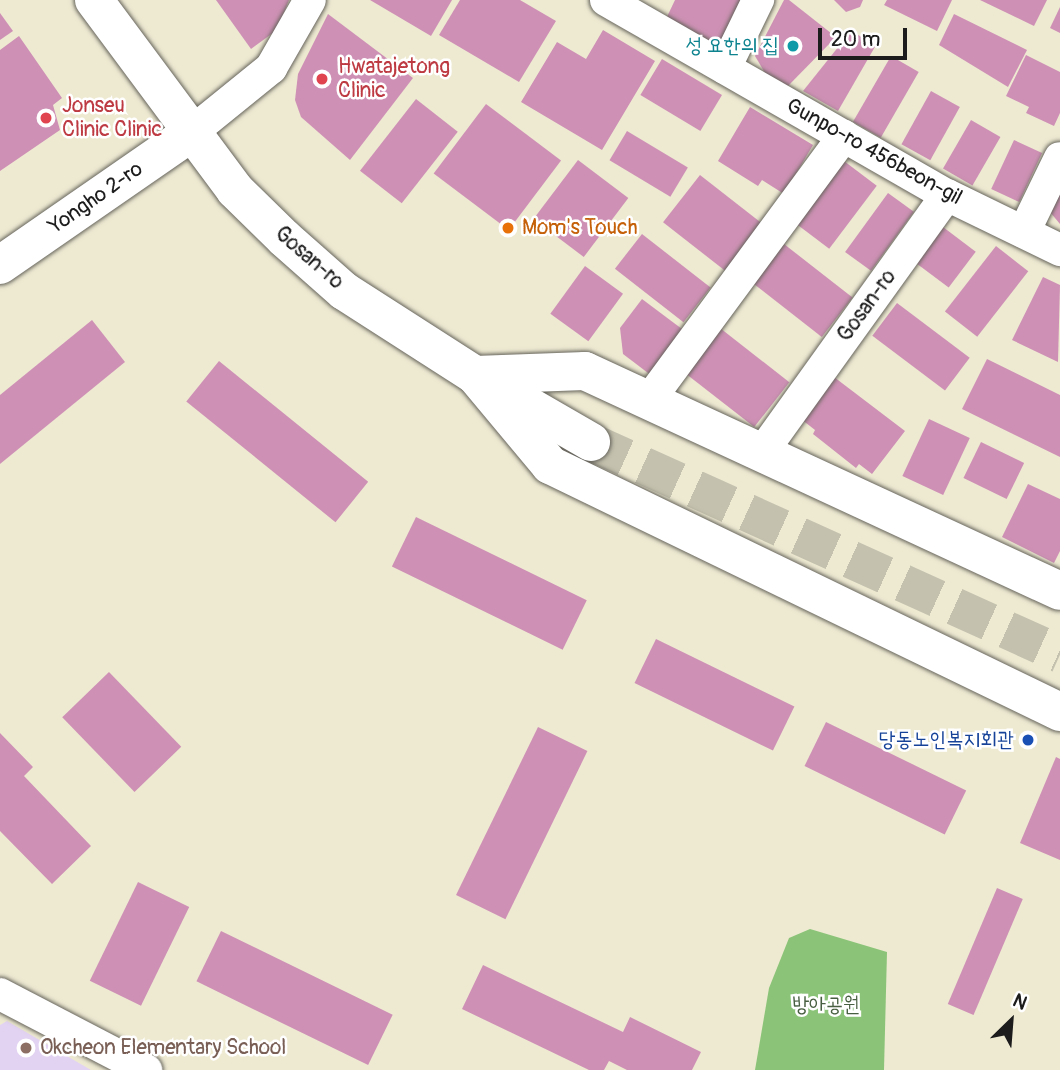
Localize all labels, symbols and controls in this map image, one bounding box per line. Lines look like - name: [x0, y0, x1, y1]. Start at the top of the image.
- scale bar: [822, 14, 911, 58]
- text: 20 m: [831, 26, 880, 53]
- place label: 성 요한의 집: [685, 33, 779, 59]
- marker: 성 요한의 집: [785, 38, 801, 54]
- place label: Hwatajetong Clinic: [338, 54, 450, 104]
- marker: Hwatajetong Clinic: [312, 69, 332, 89]
- place label: Jonseu Clinic Clinic: [62, 93, 162, 143]
- street label: Gunpo-ro 456beon-gil: [782, 93, 966, 211]
- marker: Jonseu Clinic Clinic: [36, 108, 56, 128]
- street label: Yongho 2-ro: [44, 156, 148, 240]
- place label: Mom's Touch: [522, 215, 638, 241]
- marker: Mom's Touch: [500, 220, 516, 236]
- street label: Gosan-ro: [269, 221, 349, 295]
- street label: Gosan-ro: [832, 265, 902, 347]
- place label: 당동노인복지회관: [879, 727, 1014, 753]
- marker: 당동노인복지회관: [1020, 732, 1036, 748]
- north arrow: [976, 986, 1046, 1056]
- text: N: [1009, 988, 1031, 1016]
- park label: 방아공원: [792, 992, 860, 1018]
- place label: Okcheon Elementary School: [40, 1035, 286, 1061]
- marker: Okcheon Elementary School: [18, 1040, 34, 1056]

